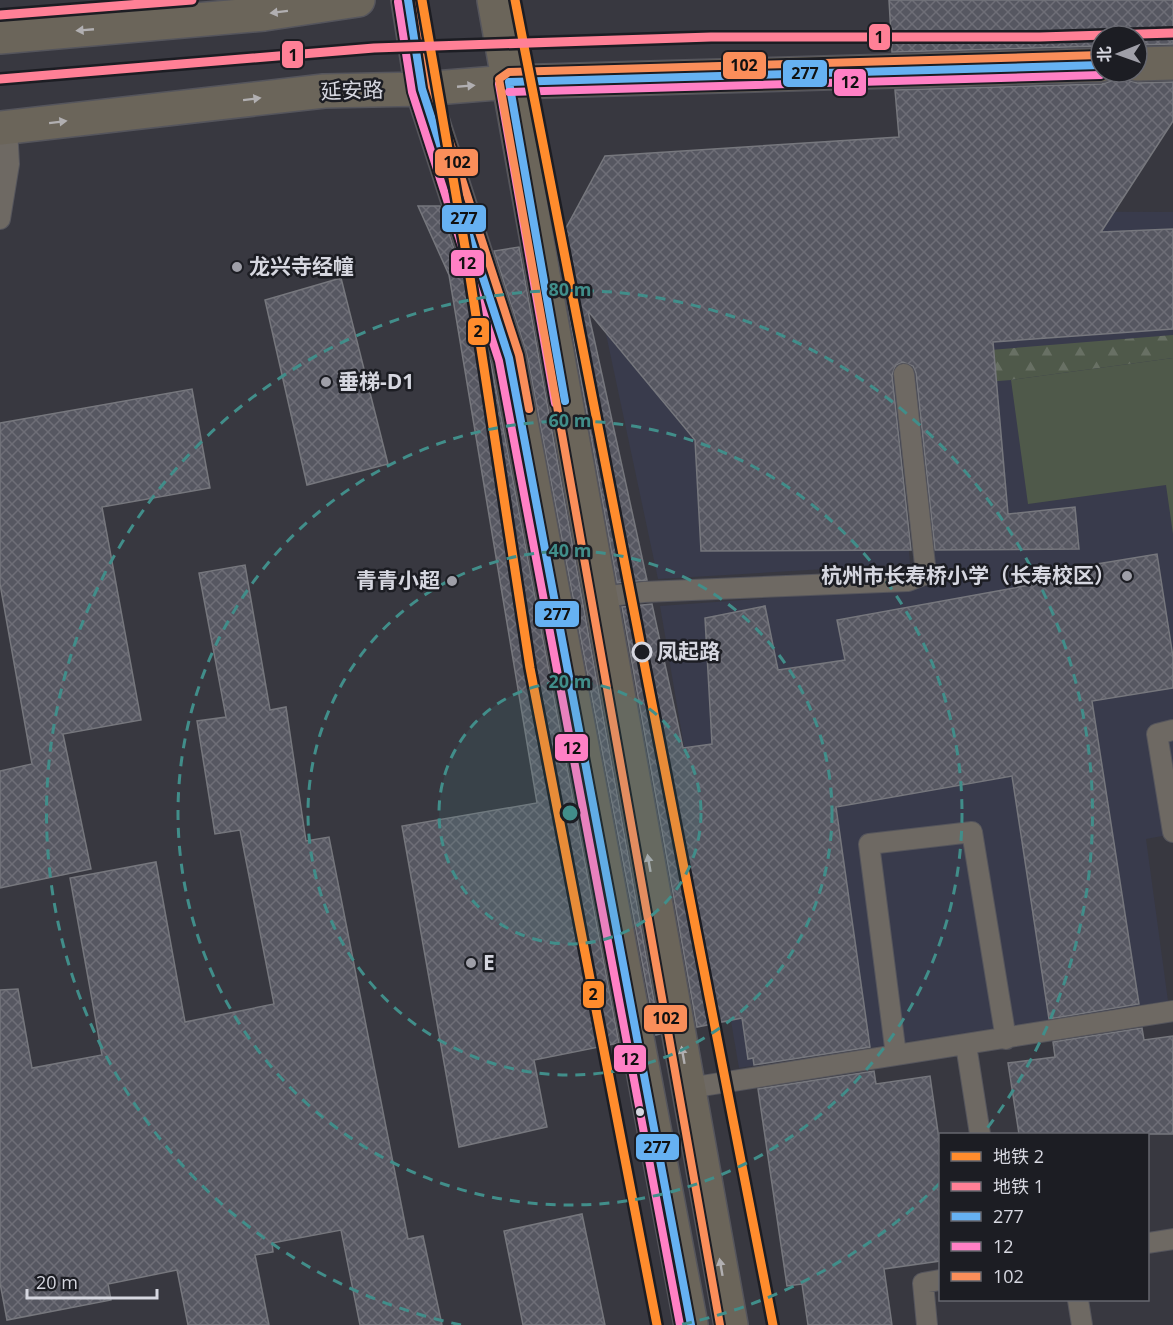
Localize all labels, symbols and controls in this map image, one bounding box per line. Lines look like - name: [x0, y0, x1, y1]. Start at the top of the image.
- one-way arrow: [269, 7, 288, 17]
- line badge: 1: [868, 23, 891, 51]
- north arrow: [1089, 24, 1149, 84]
- one-way arrow: [75, 25, 94, 35]
- text: 1: [874, 26, 884, 48]
- line badge: 1: [281, 40, 304, 69]
- text: 1: [288, 44, 298, 66]
- text: 北: [1093, 46, 1115, 62]
- line badge: 102: [722, 51, 767, 80]
- text: 102: [730, 54, 758, 76]
- line badge: 277: [782, 59, 828, 88]
- text: 277: [791, 62, 819, 84]
- line badge: 12: [833, 68, 867, 97]
- text: 12: [841, 71, 859, 93]
- street label: 延安路: [320, 75, 384, 105]
- one-way arrow: [456, 81, 475, 90]
- one-way arrow: [242, 95, 261, 104]
- one-way arrow: [49, 117, 68, 126]
- line badge: 102: [434, 148, 479, 177]
- text: 102: [443, 151, 471, 173]
- line badge: 277: [441, 204, 487, 233]
- text: 277: [450, 207, 478, 229]
- line badge: 12: [450, 249, 485, 277]
- place label: 龙兴寺经幢: [249, 252, 354, 280]
- text: 12: [458, 252, 476, 274]
- marker: 龙兴寺经幢: [230, 260, 244, 274]
- text: 80 m: [549, 277, 591, 301]
- line badge: 2: [467, 317, 490, 346]
- text: 2: [473, 320, 483, 342]
- place label: 垂梯-D1: [338, 367, 414, 395]
- marker: 垂梯-D1: [319, 375, 333, 389]
- text: 60 m: [549, 408, 591, 432]
- text: 40 m: [549, 538, 591, 562]
- place label: 杭州市长寿桥小学（长寿校区）: [821, 561, 1115, 589]
- place label: 青青小超: [356, 566, 440, 594]
- marker: 杭州市长寿桥小学（长寿校区）: [1120, 569, 1134, 583]
- marker: 青青小超: [445, 574, 459, 588]
- line badge: 277: [534, 600, 580, 628]
- text: 277: [543, 603, 571, 625]
- place label: 凤起路: [657, 637, 720, 665]
- marker: 凤起路: [632, 642, 652, 662]
- text: 20 m: [549, 669, 591, 693]
- line badge: 12: [554, 733, 589, 762]
- text: 12: [563, 737, 581, 759]
- centre of rings: [560, 803, 580, 823]
- one-way arrow: [644, 853, 653, 872]
- place label: E: [483, 948, 495, 976]
- marker: E: [464, 956, 478, 970]
- line badge: 2: [582, 980, 605, 1009]
- text: 2: [588, 983, 598, 1005]
- line badge: 102: [643, 1004, 688, 1033]
- text: 102: [652, 1007, 680, 1029]
- line badge: 12: [613, 1044, 647, 1073]
- one-way arrow: [678, 1045, 687, 1064]
- text: 12: [621, 1048, 639, 1070]
- unlabelled marker: [634, 1106, 646, 1118]
- line badge: 277: [635, 1133, 680, 1161]
- legend: [939, 1133, 1149, 1301]
- text: 277: [643, 1136, 671, 1158]
- text: 地铁 2: [993, 1144, 1044, 1168]
- text: 地铁 1: [993, 1174, 1044, 1198]
- text: 277: [993, 1204, 1024, 1228]
- text: 12: [993, 1234, 1014, 1258]
- one-way arrow: [716, 1258, 725, 1277]
- scale bar: [27, 1262, 158, 1300]
- text: 102: [993, 1264, 1024, 1288]
- text: 20 m: [36, 1270, 78, 1294]

